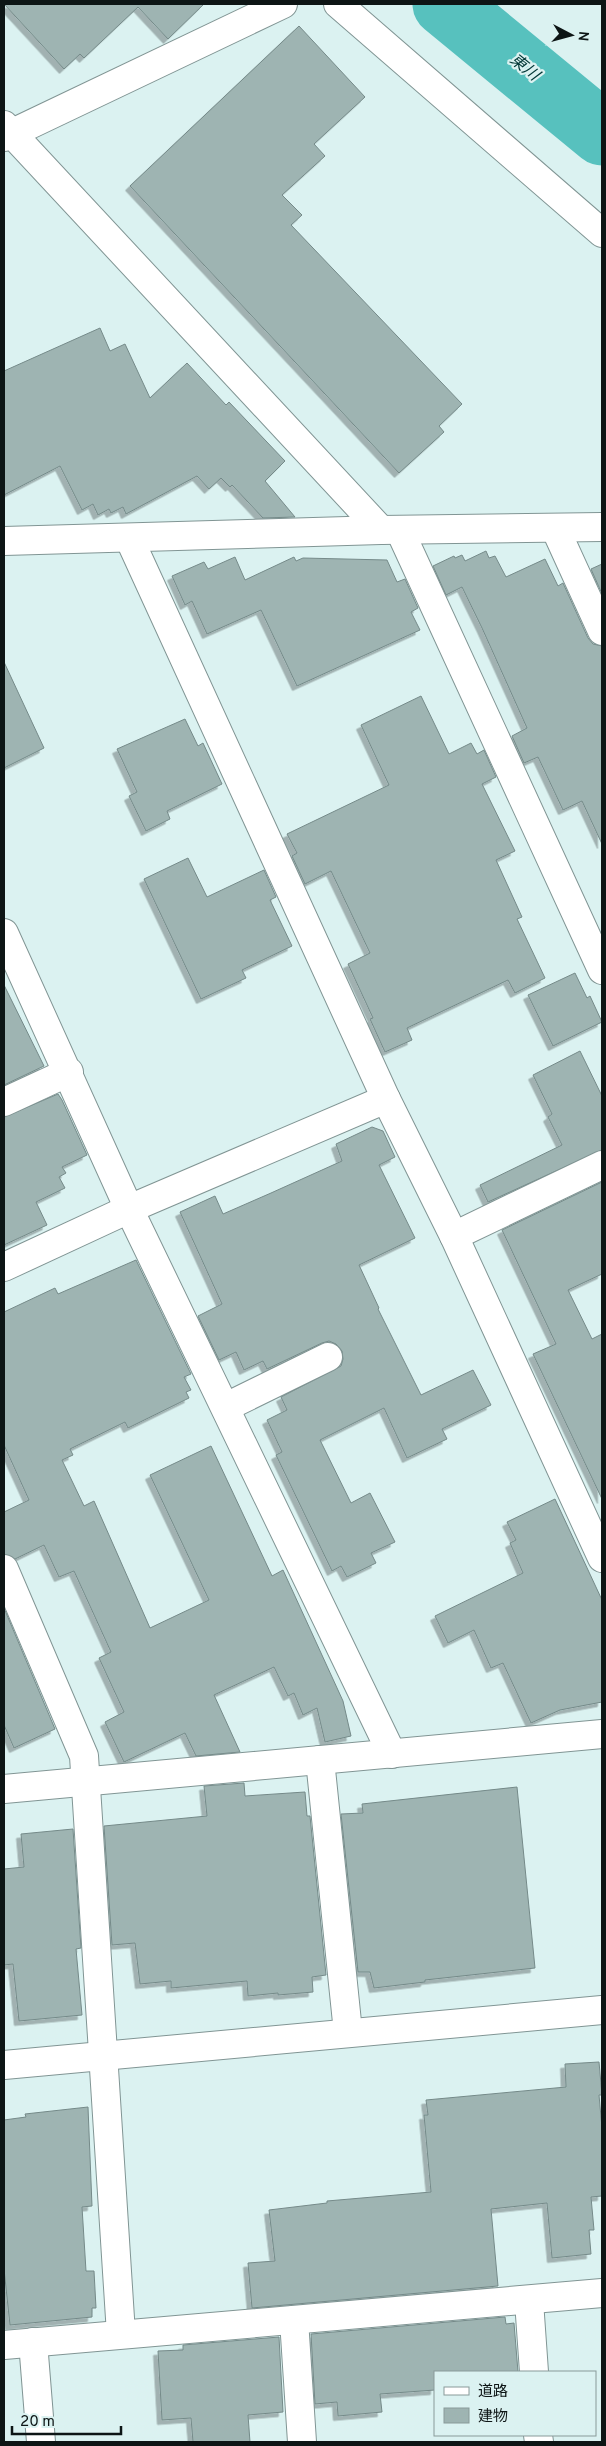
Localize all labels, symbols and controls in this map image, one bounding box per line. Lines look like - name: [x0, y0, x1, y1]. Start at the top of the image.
- north arrow: [546, 10, 596, 60]
- text: N: [573, 30, 591, 42]
- water label: 東川: [505, 50, 544, 87]
- legend: [434, 2371, 596, 2436]
- text: 道路: [478, 2383, 508, 2402]
- scale bar: [12, 2404, 121, 2436]
- text: 建物: [478, 2408, 508, 2427]
- text: 20 m: [20, 2413, 55, 2432]

